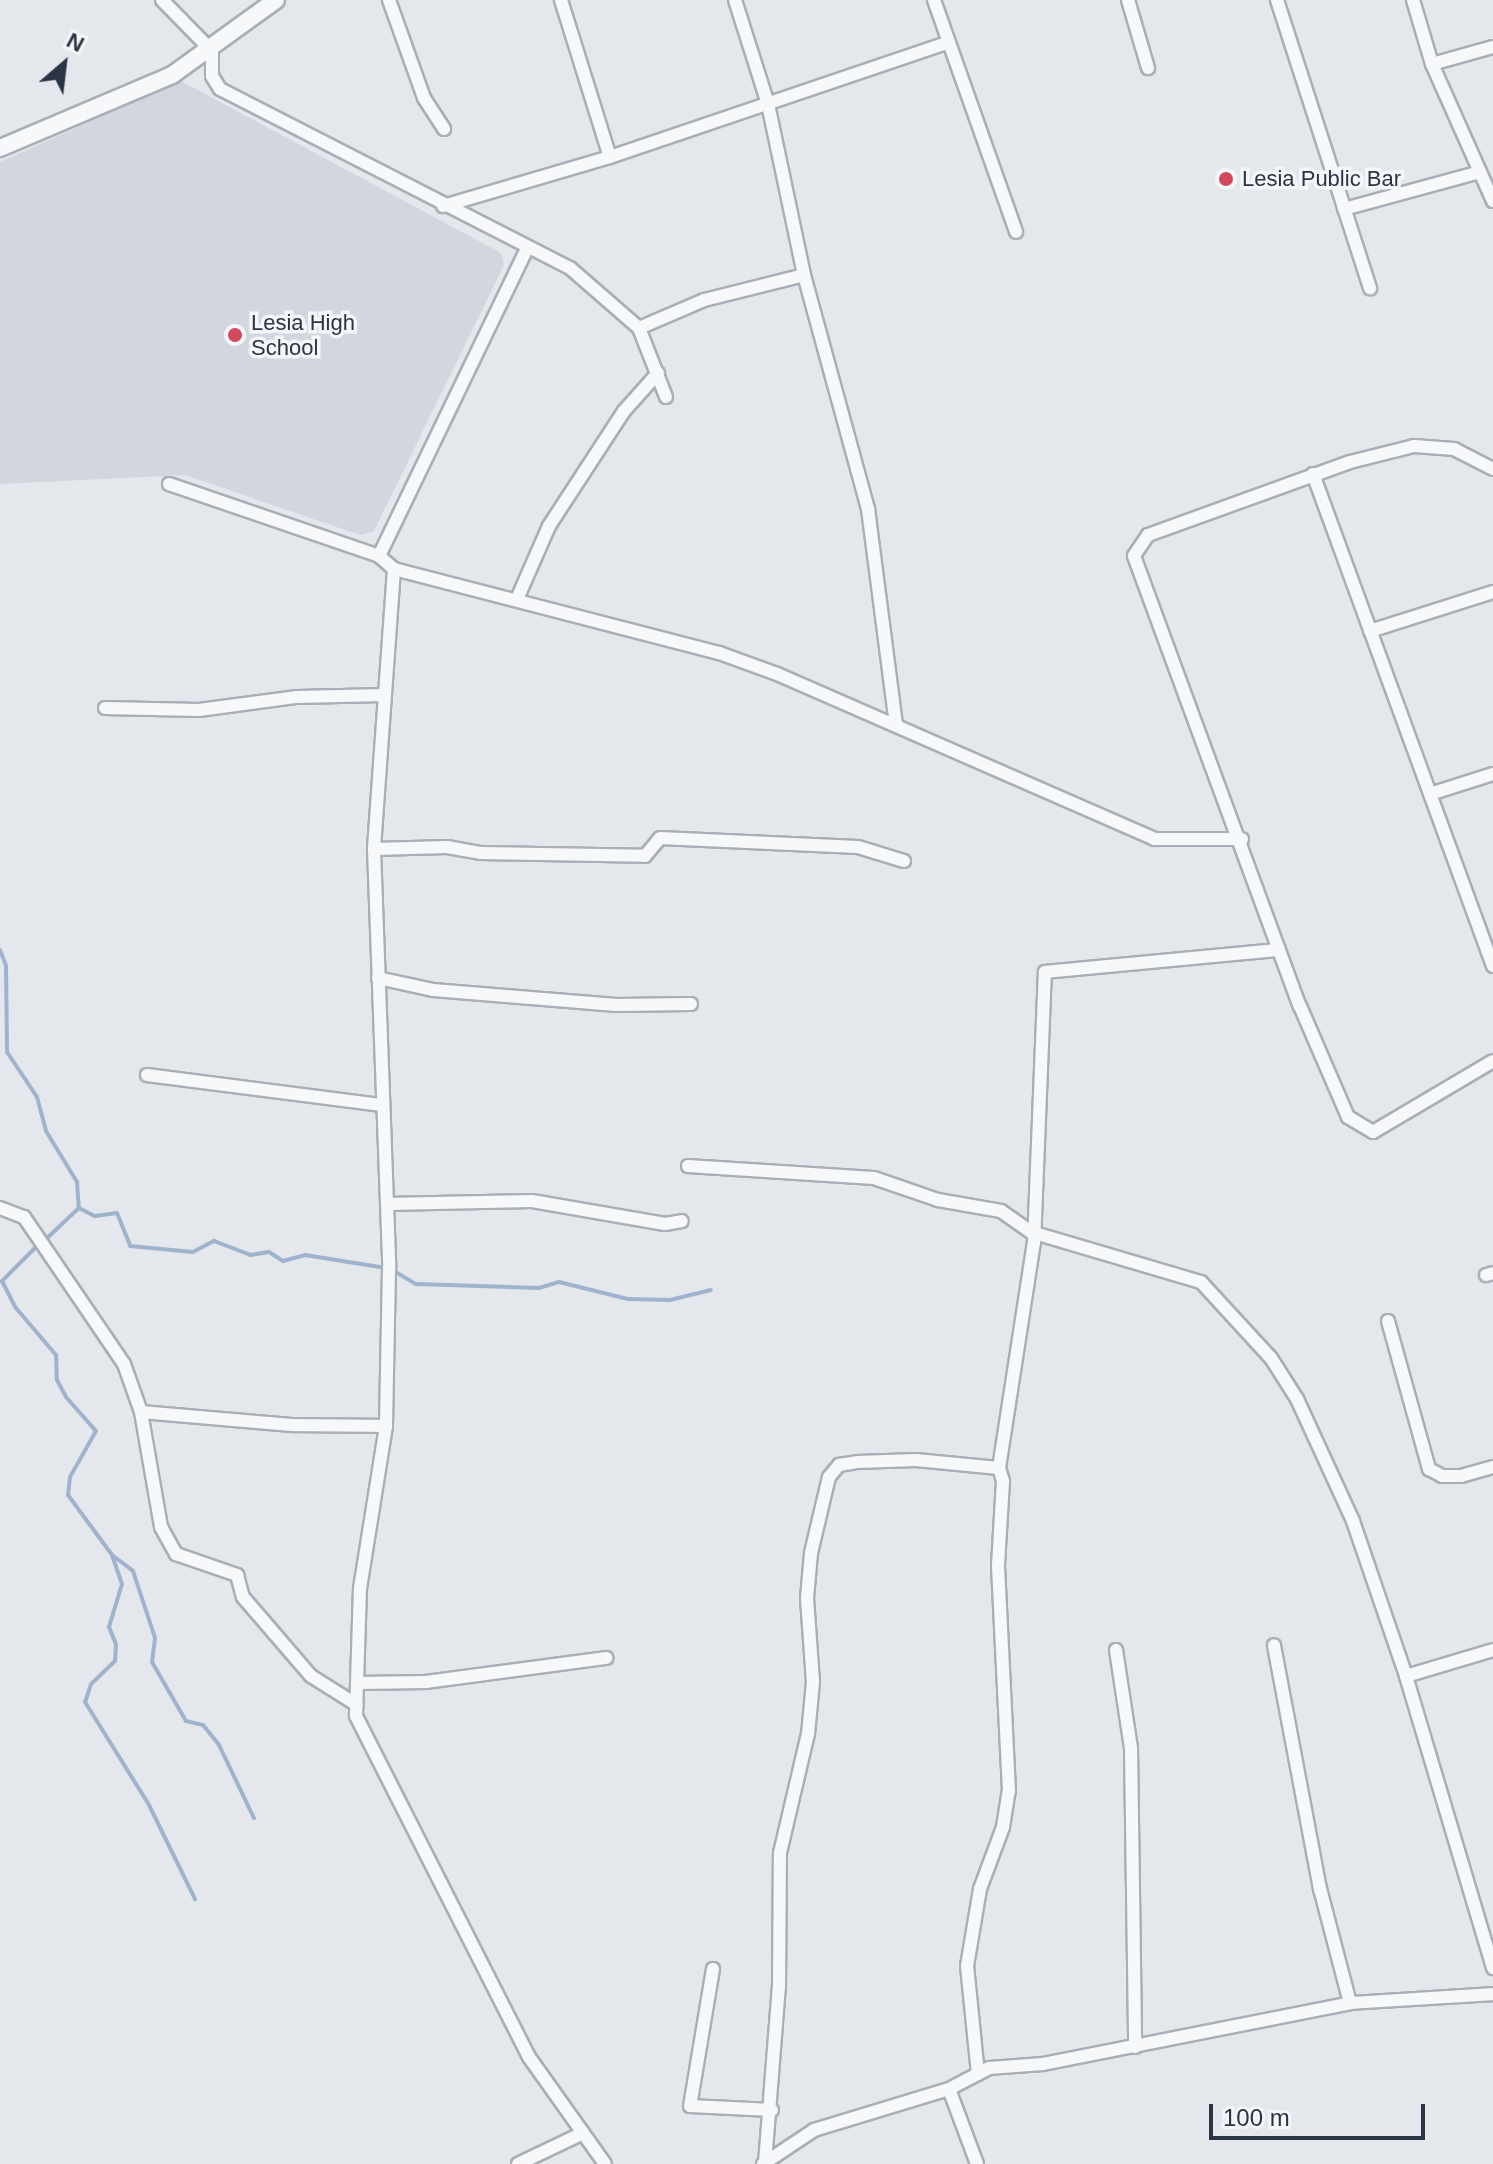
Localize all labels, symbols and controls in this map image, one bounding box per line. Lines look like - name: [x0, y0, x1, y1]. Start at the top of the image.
- north arrow: [24, 24, 104, 104]
- text: N: [63, 28, 88, 57]
- place label: Lesia Public Bar: [1242, 166, 1401, 192]
- marker: Lesia Public Bar: [1217, 170, 1235, 188]
- place label: Lesia High School: [251, 309, 355, 360]
- marker: Lesia High School: [226, 326, 244, 344]
- scale bar: [1213, 2088, 1429, 2138]
- text: 100 m: [1223, 2104, 1290, 2131]

